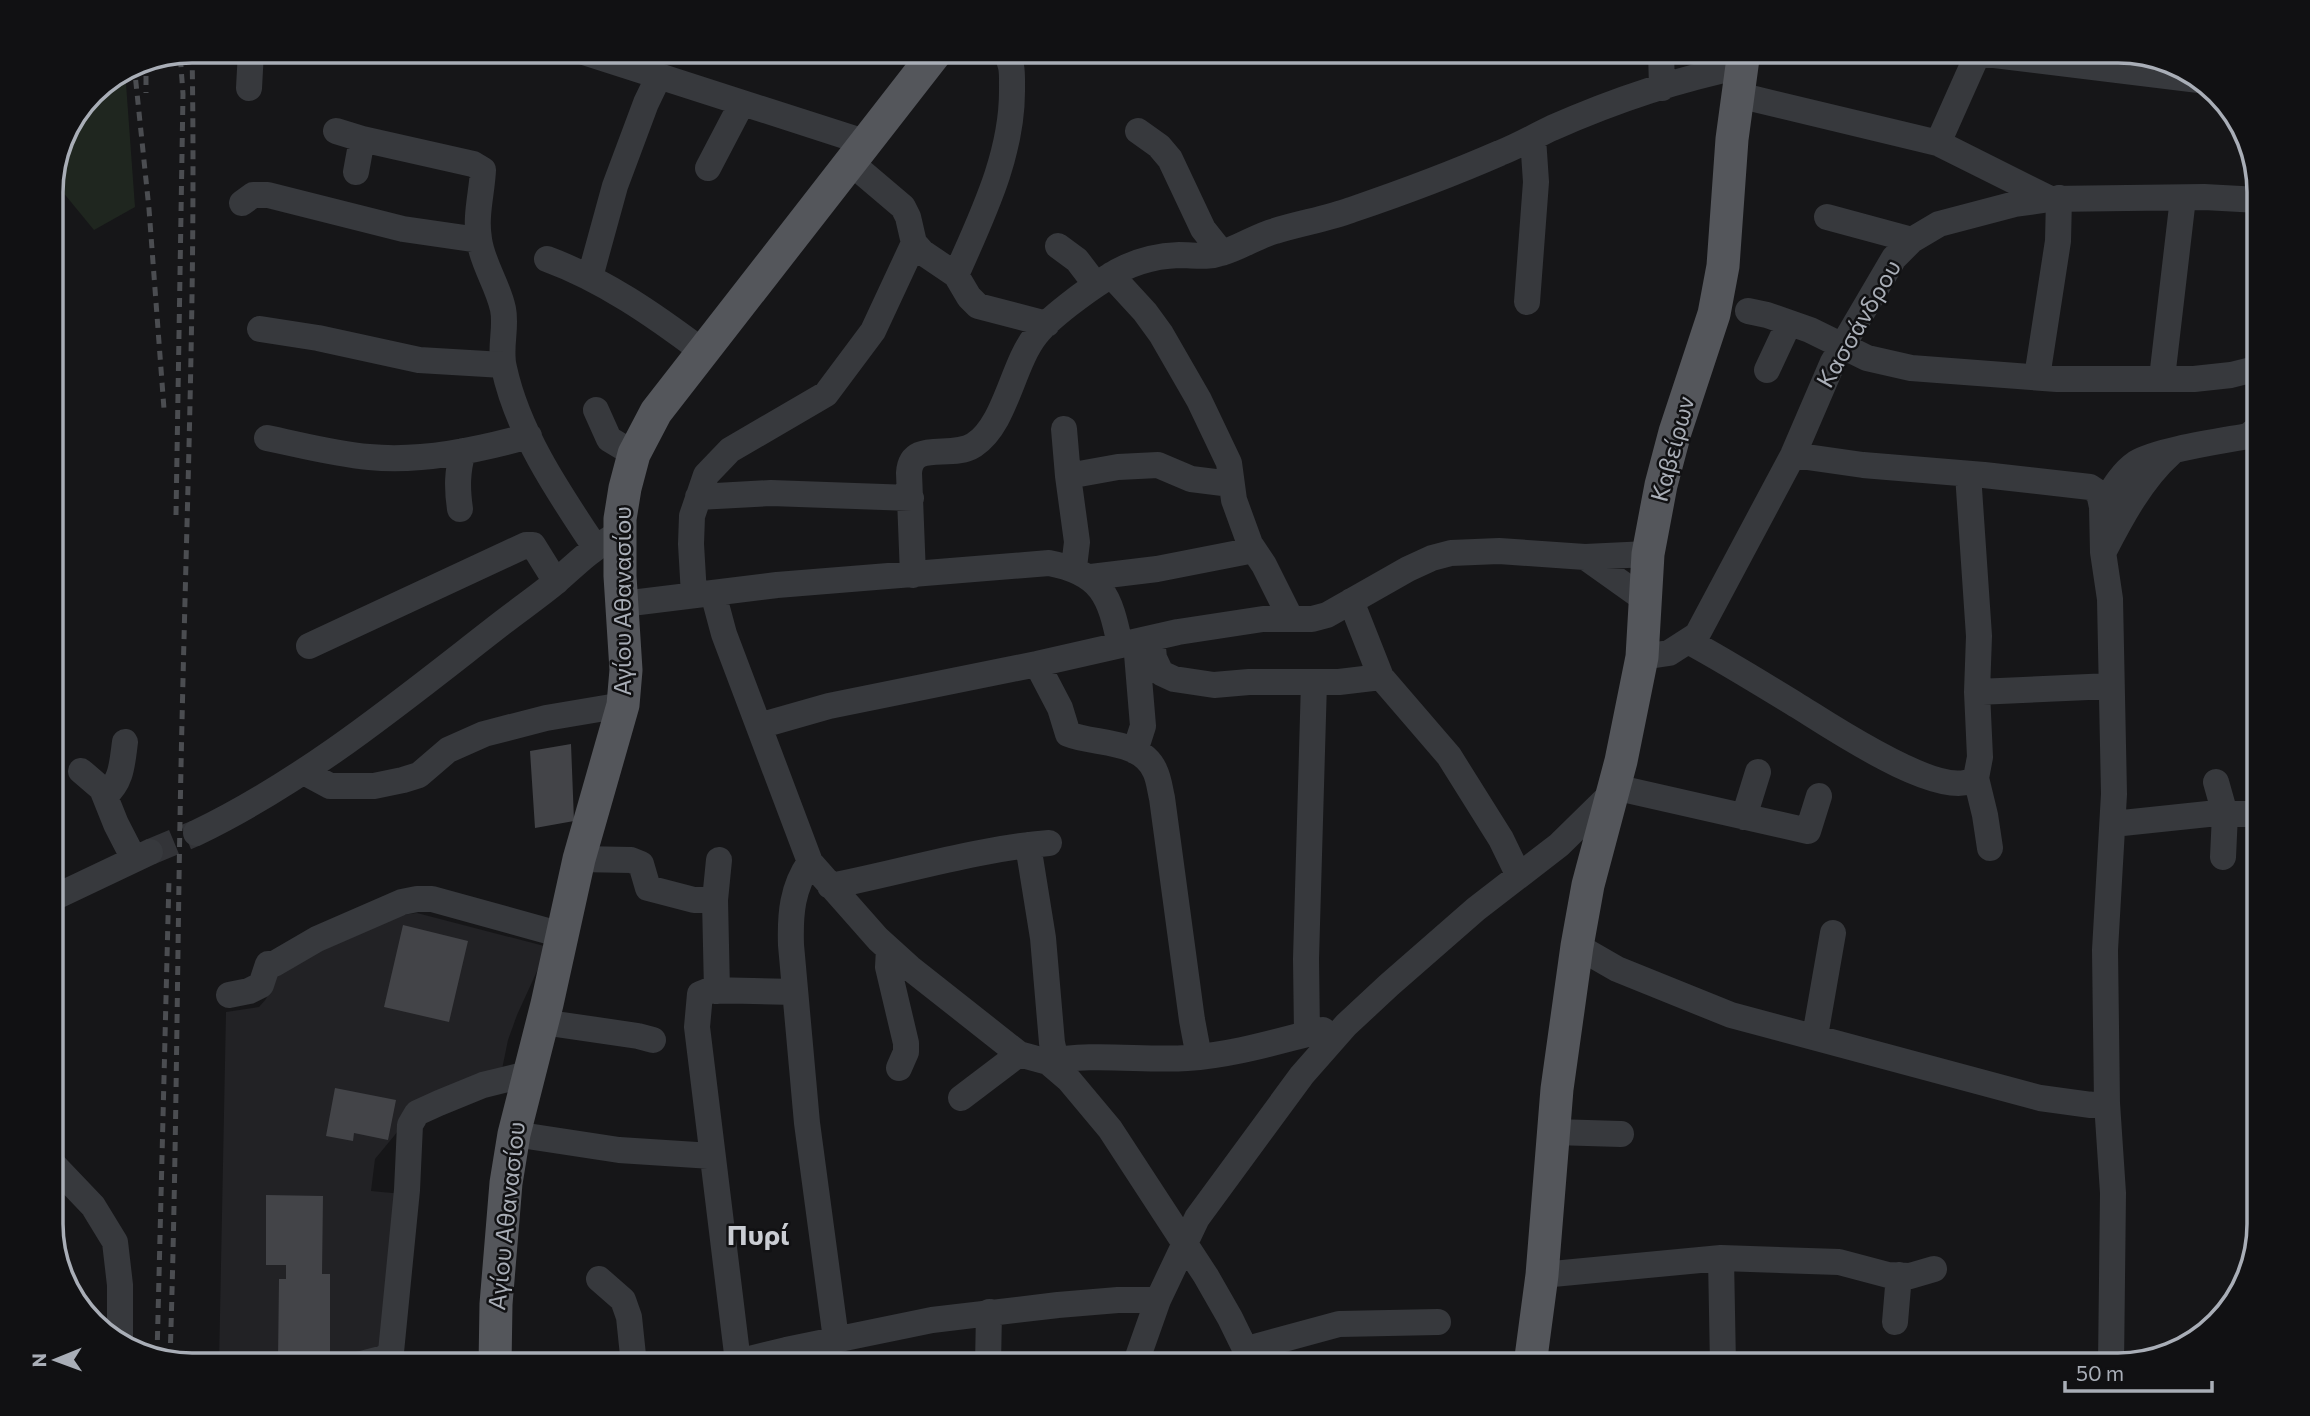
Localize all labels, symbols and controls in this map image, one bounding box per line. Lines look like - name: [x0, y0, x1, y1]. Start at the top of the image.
- street label: Κασσάνδρου: [1809, 254, 1906, 392]
- street label: Καβείρων: [1644, 393, 1700, 504]
- street label: Αγίου Αθανασίου: [607, 506, 636, 696]
- street label: Αγίου Αθανασίου: [481, 1120, 530, 1312]
- district label: Πυρί: [727, 1217, 789, 1251]
- north arrow: [21, 1325, 91, 1395]
- scale bar: [2065, 1350, 2212, 1394]
- text: N: [27, 1353, 50, 1368]
- text: 50 m: [2076, 1360, 2124, 1385]

